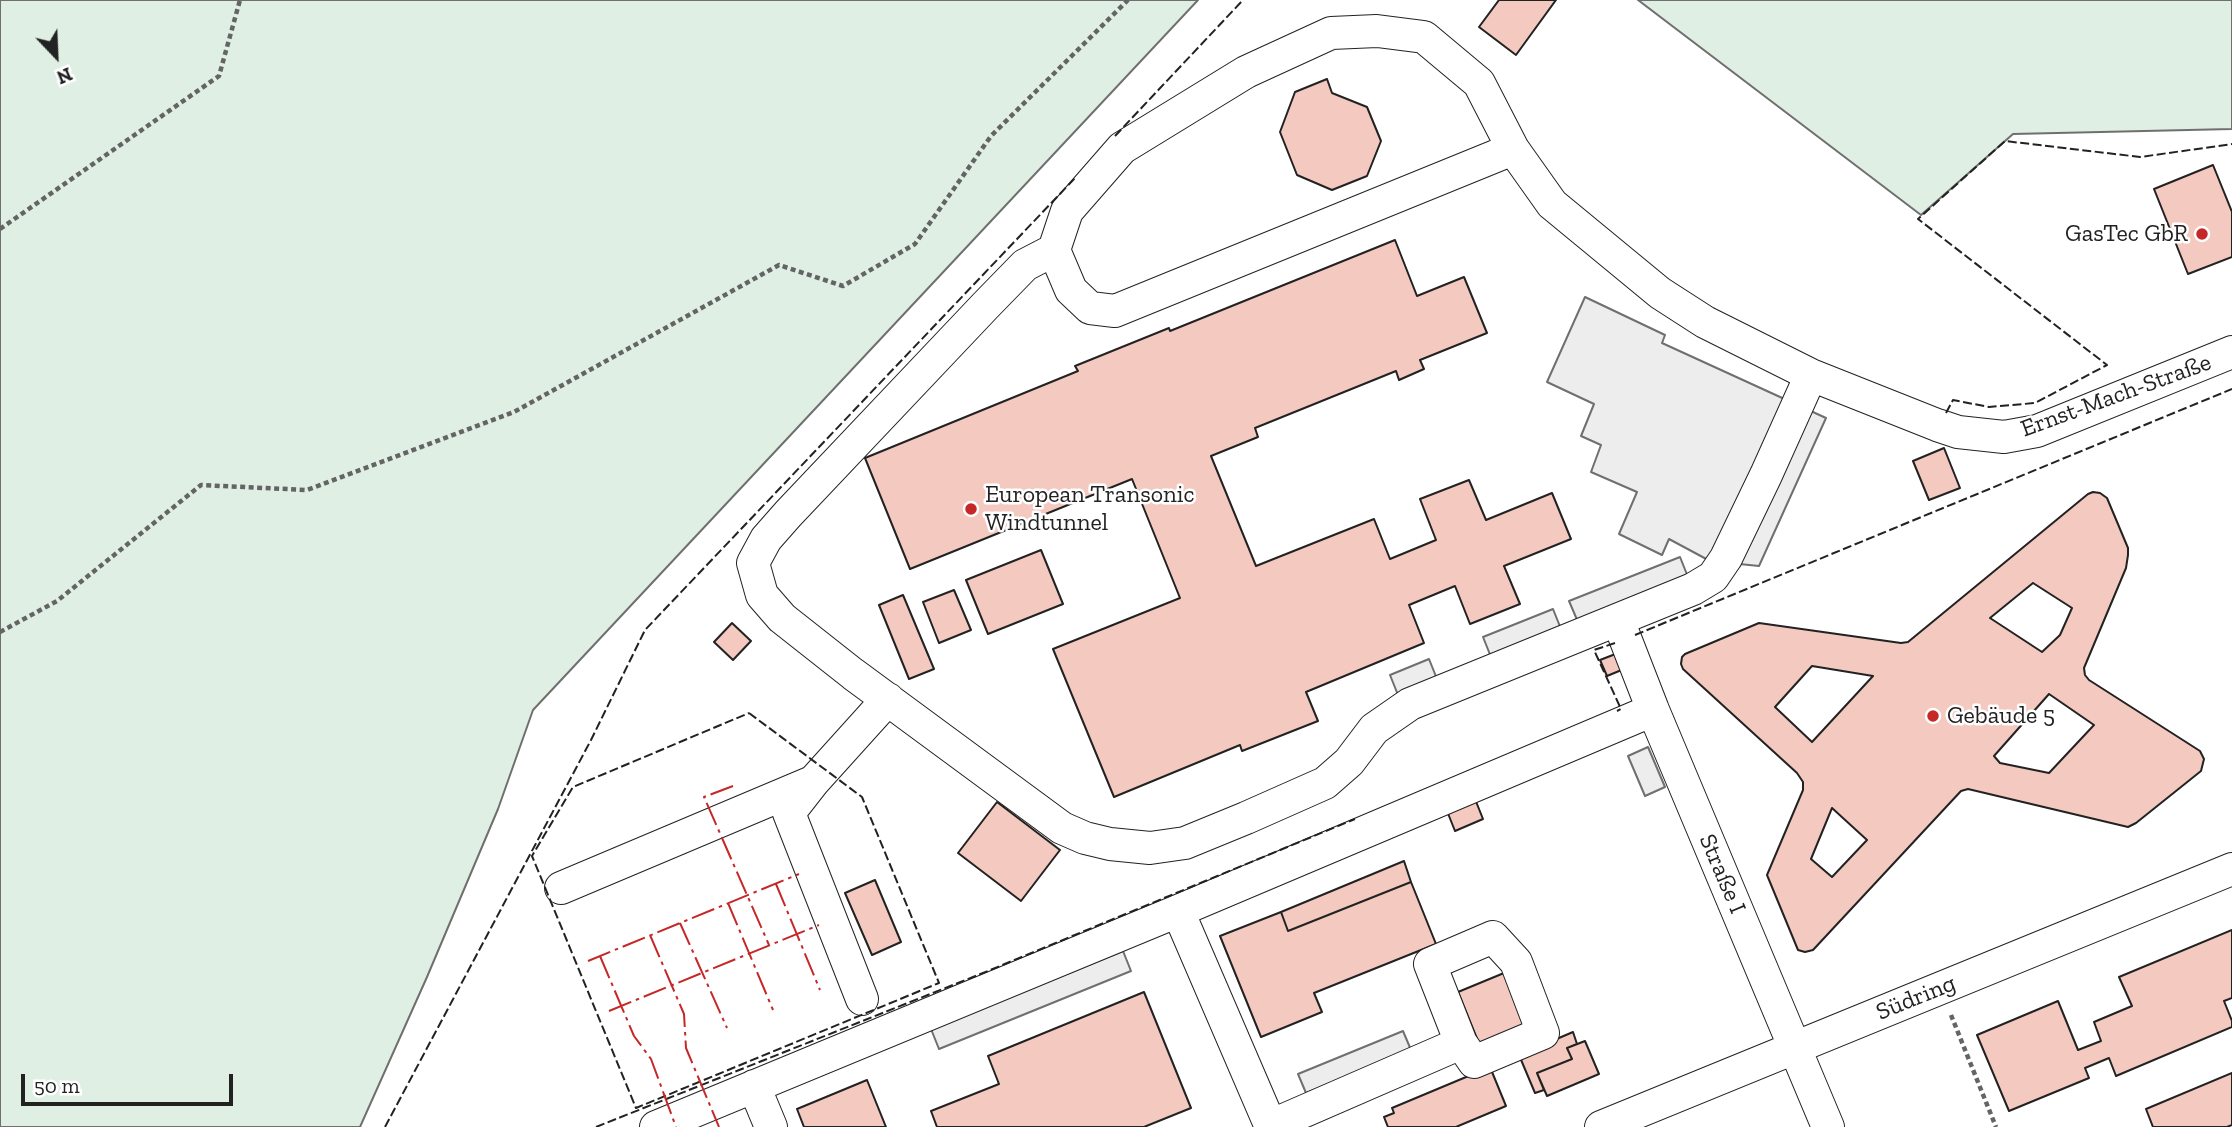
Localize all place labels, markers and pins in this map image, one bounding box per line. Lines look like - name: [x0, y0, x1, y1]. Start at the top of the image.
- place label: GasTec GbR: [2065, 220, 2188, 248]
- marker: GasTec GbR: [2194, 226, 2210, 242]
- place label: European Transonic Windtunnel: [985, 481, 1195, 537]
- marker: European Transonic Windtunnel: [963, 501, 979, 517]
- place label: Gebäude 5: [1947, 702, 2055, 730]
- marker: Gebäude 5: [1925, 708, 1941, 724]

